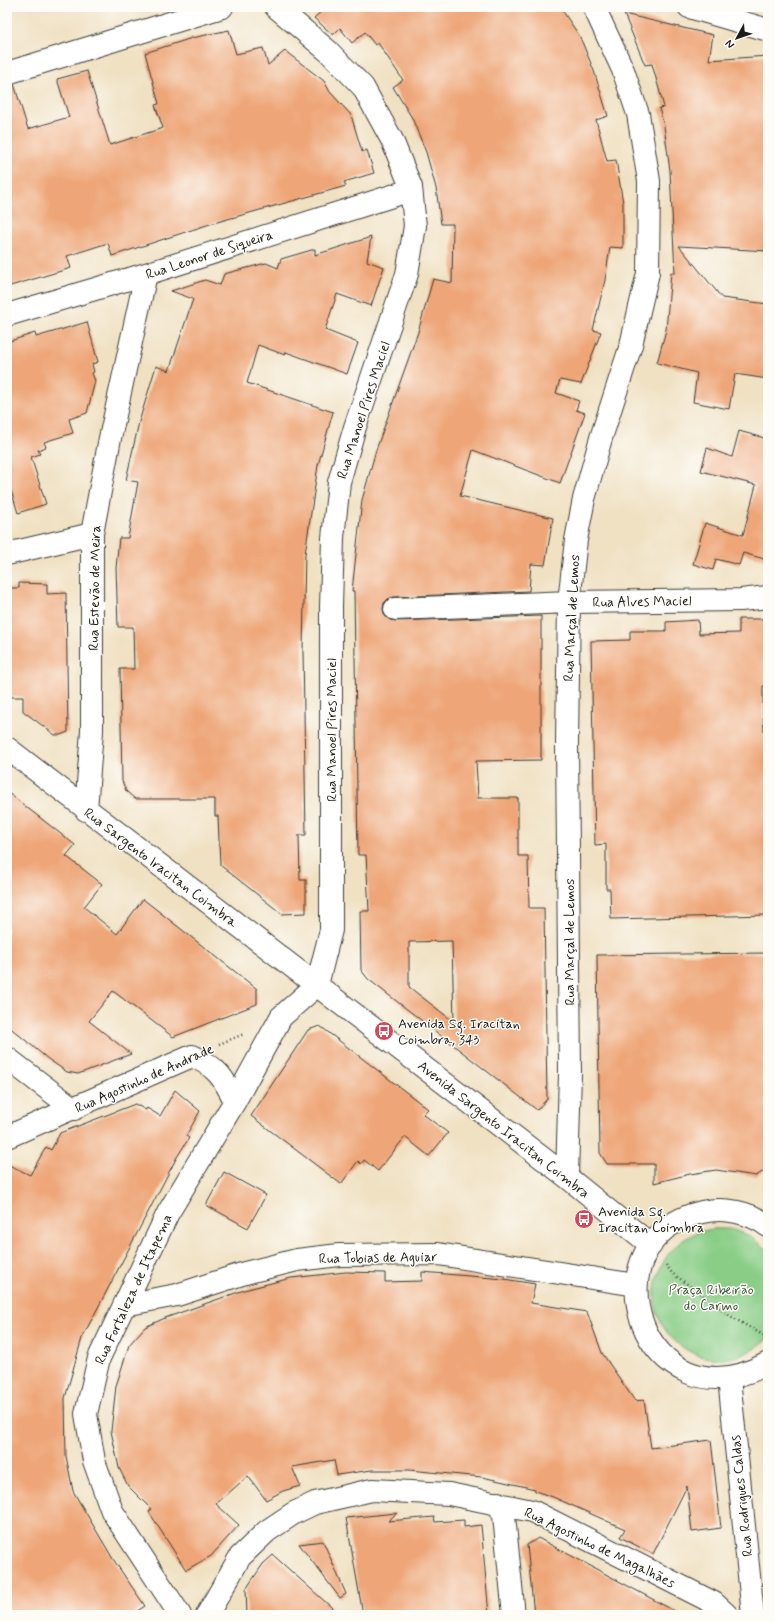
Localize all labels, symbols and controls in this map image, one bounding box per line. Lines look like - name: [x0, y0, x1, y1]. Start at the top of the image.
- north arrow: [717, 18, 757, 58]
- text: N: [722, 36, 738, 51]
- street label: Rua Leonor de Siqueira: [144, 226, 275, 284]
- street label: Rua Manoel Pires Maciel: [333, 339, 395, 481]
- street label: Rua Estevão de Meira: [85, 525, 105, 651]
- street label: Rua Marçal de Lemos: [560, 554, 584, 682]
- street label: Rua Alves Maciel: [592, 592, 692, 612]
- street label: Rua Manoel Pires Maciel: [323, 658, 341, 802]
- street label: Rua Sargento Iracitan Coimbra: [79, 804, 241, 933]
- street label: Rua Marçal de Lemos: [561, 878, 579, 1006]
- place label: Avenida Sg. Iracitan Coimbra, 343: [398, 1015, 520, 1049]
- bus stop icon: Avenida Sg. Iracitan Coimbra, 343: [373, 1020, 395, 1042]
- street label: Rua Agostinho de Andrade: [72, 1040, 217, 1118]
- street label: Avenida Sargento Iracitan Coimbra: [413, 1057, 593, 1203]
- place label: Avenida Sg. Iracitan Coimbra: [598, 1203, 704, 1237]
- bus stop icon: Avenida Sg. Iracitan Coimbra: [573, 1208, 595, 1230]
- street label: Rua Fortaleza de Itapema: [91, 1211, 177, 1368]
- street label: Rua Tobias de Aguiar: [319, 1248, 438, 1268]
- park label: Praça Ribeirão do Carmo: [668, 1281, 754, 1315]
- street label: Rua Rodrigues Caldas: [727, 1434, 757, 1558]
- street label: Rua Agostinho de Magalhães: [521, 1503, 678, 1593]

